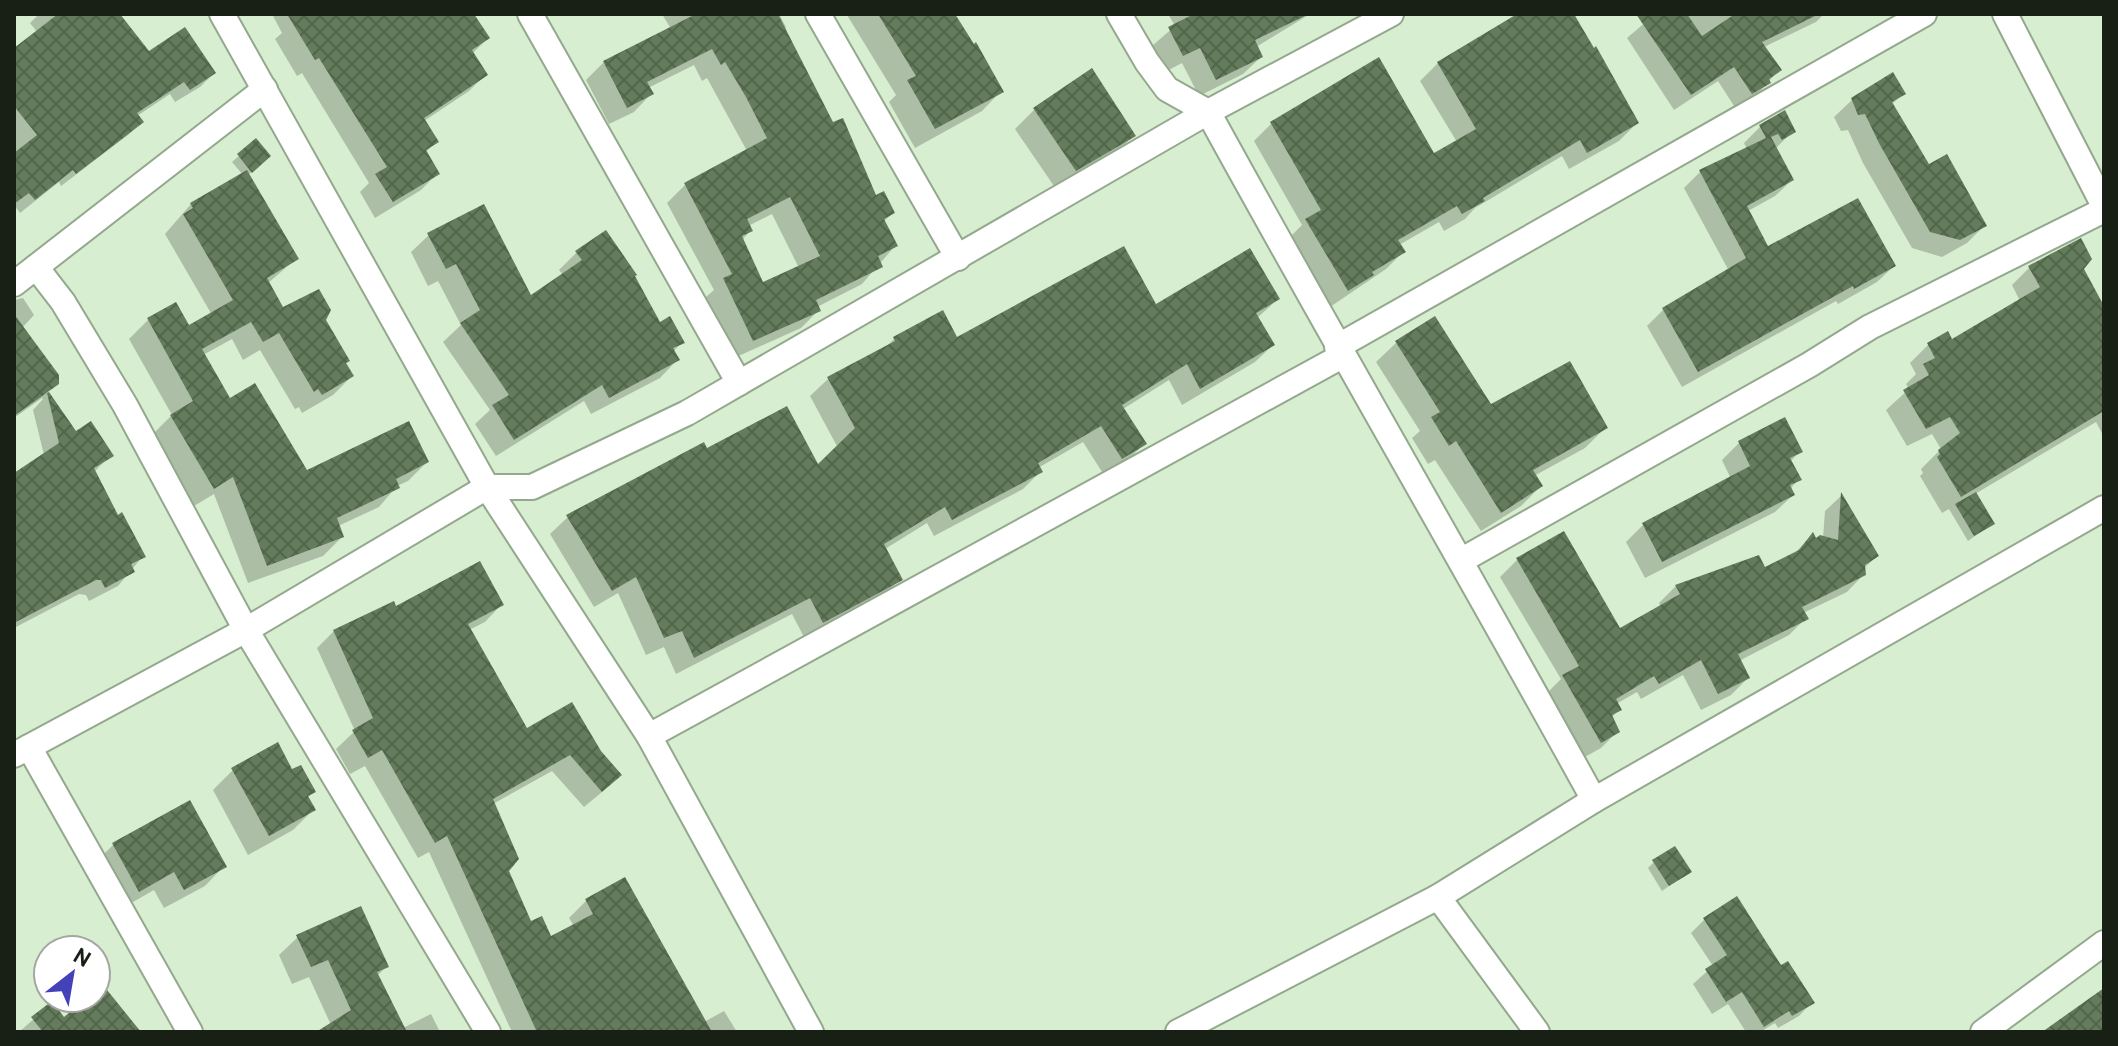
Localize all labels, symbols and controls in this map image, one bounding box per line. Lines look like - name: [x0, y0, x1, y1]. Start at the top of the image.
- north arrow: [32, 934, 112, 1014]
- text: N: [67, 943, 95, 975]

